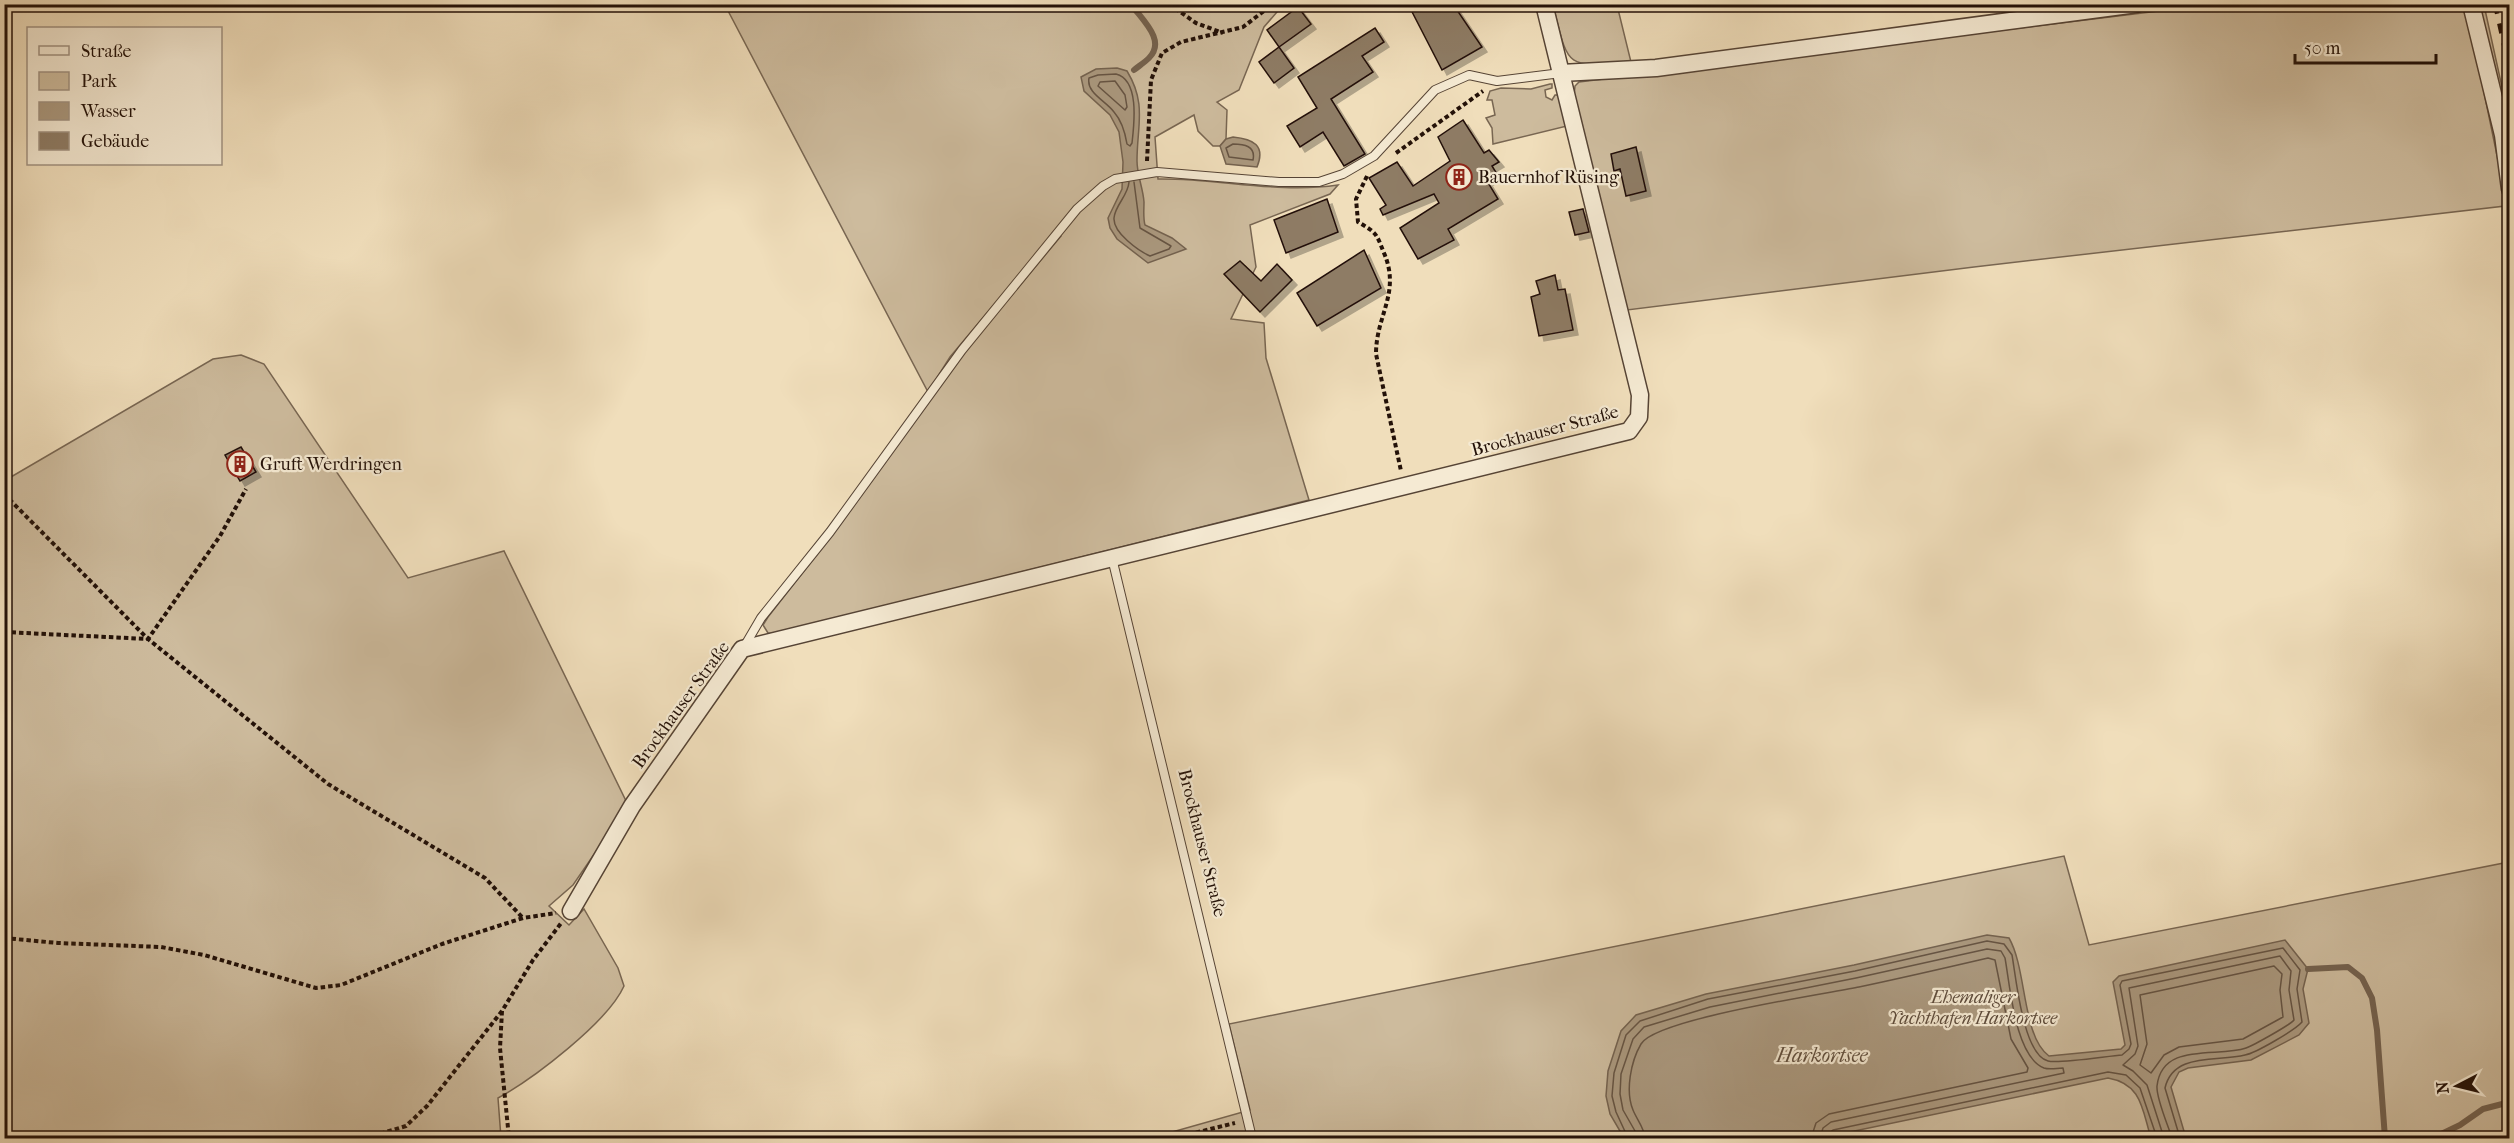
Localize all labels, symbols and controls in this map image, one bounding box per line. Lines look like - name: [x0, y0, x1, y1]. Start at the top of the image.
- legend: [27, 27, 222, 165]
- scale bar: [2295, 27, 2436, 65]
- text: 50 m: [2304, 38, 2341, 59]
- text: Straße: [81, 41, 132, 62]
- text: Park: [81, 71, 118, 92]
- text: Wasser: [80, 101, 136, 122]
- text: Gebäude: [81, 131, 149, 152]
- building icon: Bauernhof Rüsing: [1444, 162, 1474, 192]
- place label: Bauernhof Rüsing: [1478, 167, 1619, 188]
- street label: Brockhauser Straße: [1469, 401, 1621, 461]
- building icon: Gruft Werdringen: [225, 449, 255, 479]
- place label: Gruft Werdringen: [260, 454, 402, 475]
- street label: Brockhauser Straße: [628, 637, 734, 773]
- street label: Brockhauser Straße: [1173, 767, 1231, 919]
- park label: Ehemaliger Yachthafen Harkortsee: [1889, 987, 2058, 1029]
- water label: Harkortsee: [1775, 1044, 1868, 1067]
- north arrow: [2427, 1056, 2487, 1116]
- text: N: [2432, 1080, 2453, 1095]

